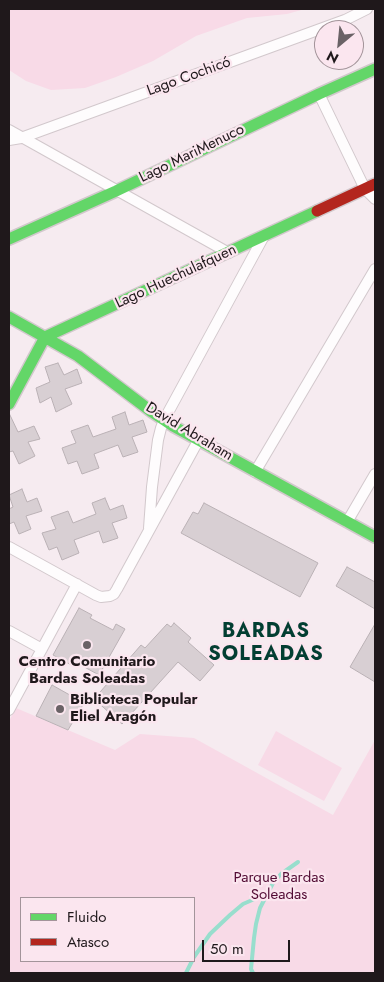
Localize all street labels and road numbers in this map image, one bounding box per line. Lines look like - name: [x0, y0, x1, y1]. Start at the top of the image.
- street label: Lago Cochicó: [145, 53, 233, 101]
- street label: Lago MariMenuco: [137, 121, 247, 187]
- street label: Lago Huechulafquen: [113, 241, 239, 313]
- street label: David Abraham: [142, 399, 236, 465]

